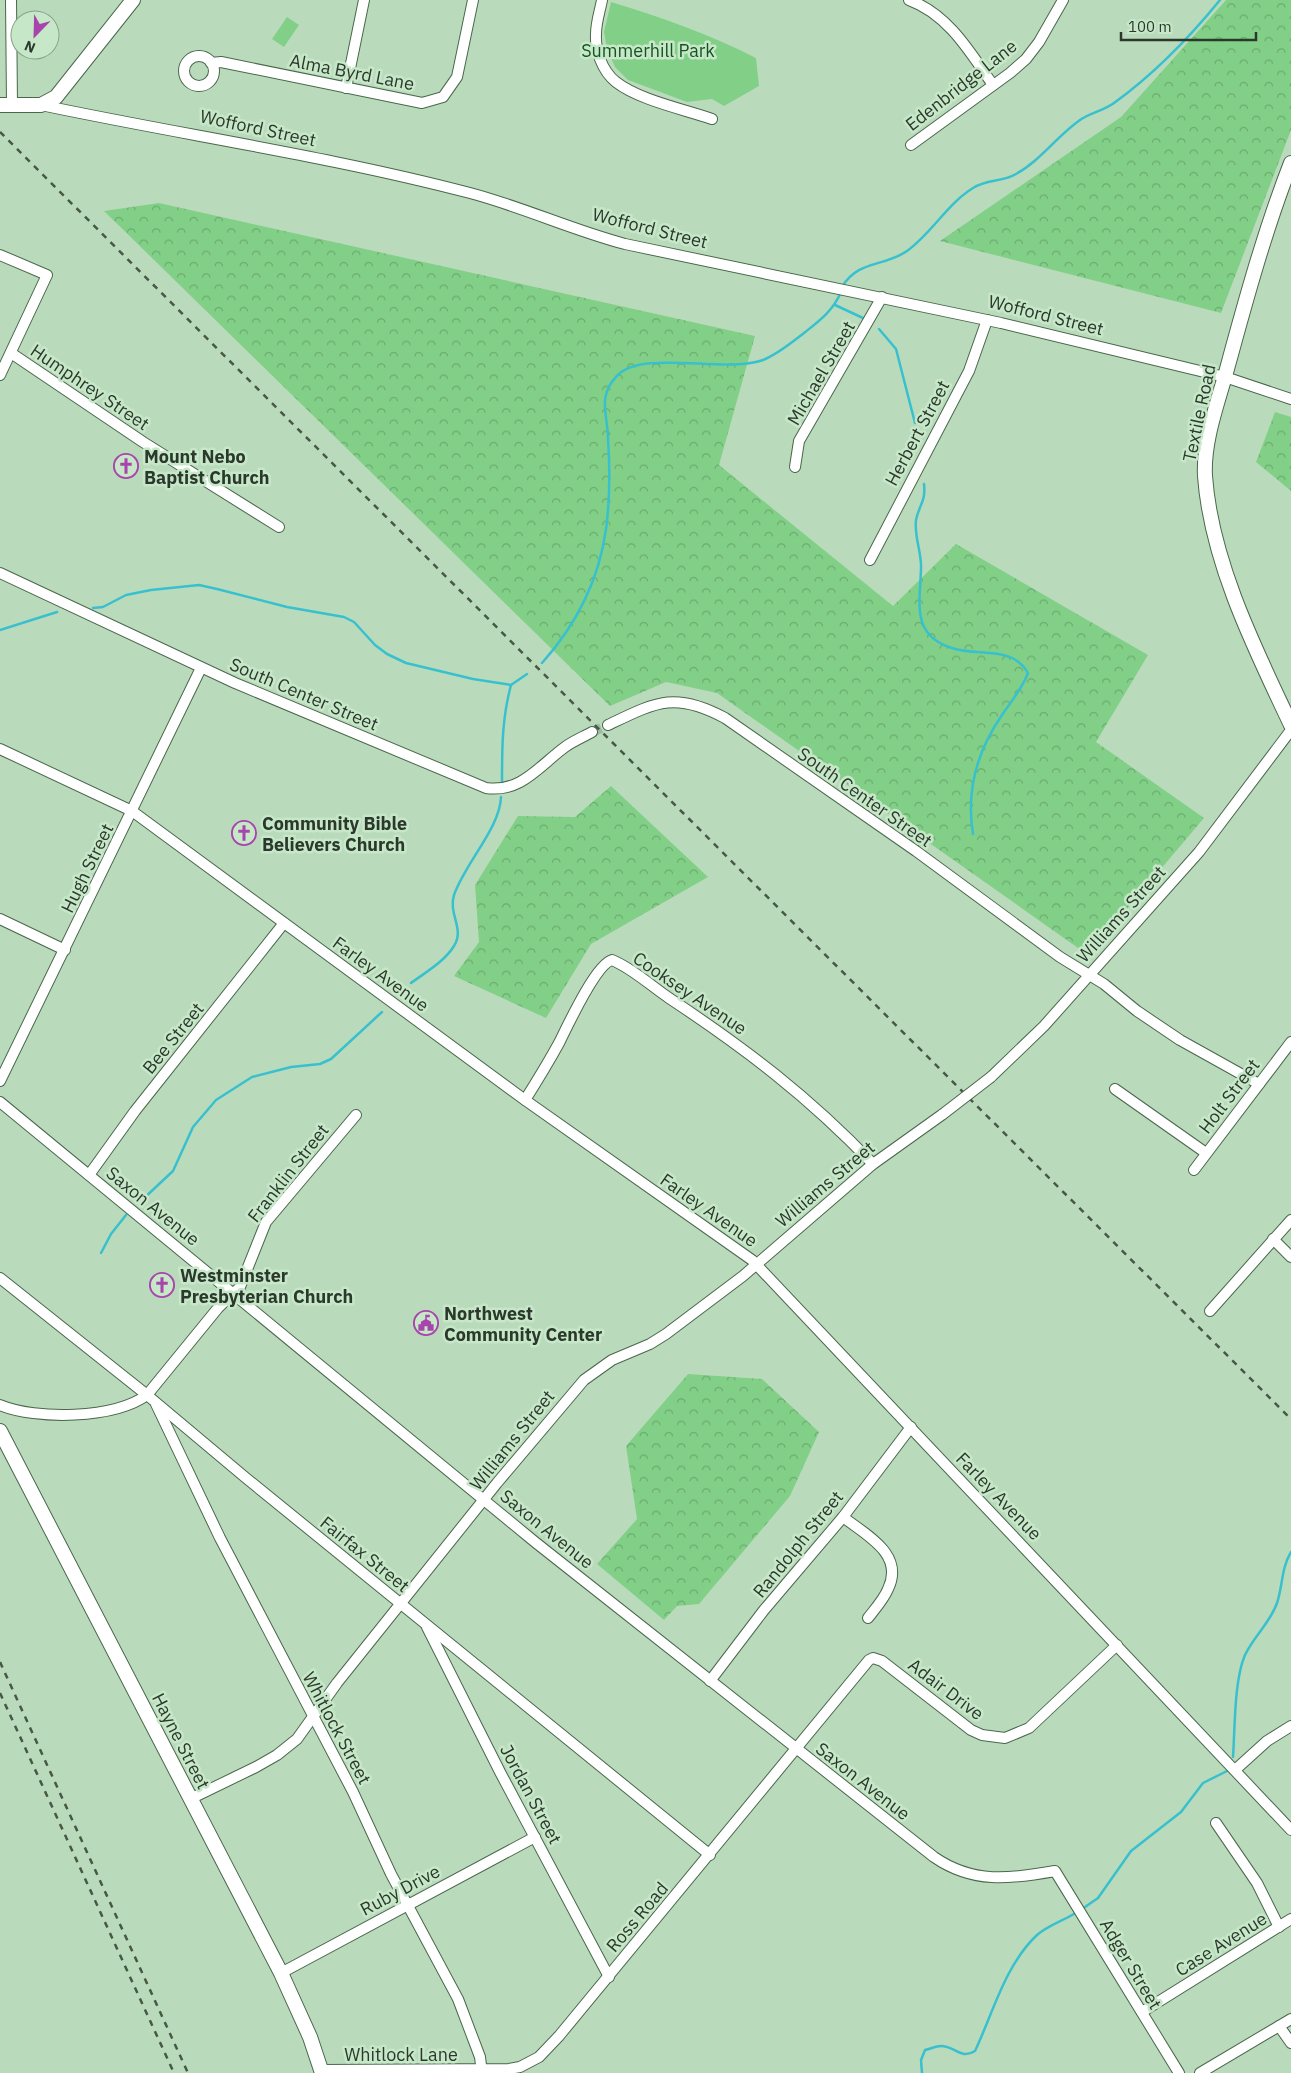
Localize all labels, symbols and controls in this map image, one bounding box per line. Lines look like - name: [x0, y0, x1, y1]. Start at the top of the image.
- north arrow: [10, 10, 60, 60]
- scale bar: [1121, 10, 1256, 42]
- text: 100 m: [1128, 17, 1172, 36]
- street label: Edenbridge Lane: [901, 34, 1021, 136]
- text: N: [22, 37, 38, 57]
- park label: Summerhill Park: [581, 39, 715, 62]
- street label: Alma Byrd Lane: [288, 49, 416, 95]
- street label: Wofford Street: [198, 104, 318, 152]
- street label: Wofford Street: [590, 203, 710, 253]
- street label: Wofford Street: [986, 290, 1106, 340]
- street label: Michael Street: [782, 317, 860, 429]
- street label: Humphrey Street: [26, 339, 154, 435]
- street label: Textile Road: [1177, 362, 1221, 464]
- street label: Herbert Street: [880, 376, 954, 490]
- place label: Mount Nebo Baptist Church: [144, 445, 270, 489]
- church icon: Mount Nebo Baptist Church: [113, 453, 139, 479]
- street label: South Center Street: [226, 652, 382, 736]
- street label: South Center Street: [793, 742, 937, 852]
- place label: Community Bible Believers Church: [262, 812, 407, 856]
- street label: Hugh Street: [56, 820, 118, 916]
- church icon: Community Bible Believers Church: [231, 820, 257, 846]
- street label: Williams Street: [1071, 861, 1171, 967]
- street label: Farley Avenue: [328, 931, 434, 1017]
- street label: Cooksey Avenue: [629, 946, 751, 1040]
- street label: Bee Street: [137, 998, 209, 1078]
- street label: Holt Street: [1193, 1054, 1265, 1138]
- street label: Franklin Street: [242, 1119, 334, 1227]
- street label: Williams Street: [771, 1136, 879, 1232]
- street label: Saxon Avenue: [102, 1161, 204, 1251]
- street label: Farley Avenue: [656, 1168, 762, 1252]
- place label: Westminster Presbyterian Church: [180, 1264, 353, 1308]
- church icon: Westminster Presbyterian Church: [149, 1272, 175, 1298]
- place label: Northwest Community Center: [444, 1302, 602, 1346]
- public building icon: Northwest Community Center: [413, 1310, 439, 1336]
- street label: Williams Street: [465, 1385, 559, 1495]
- street label: Farley Avenue: [951, 1447, 1047, 1545]
- street label: Saxon Avenue: [496, 1484, 598, 1574]
- street label: Randolph Street: [748, 1486, 848, 1602]
- street label: Fairfax Street: [316, 1511, 414, 1597]
- street label: Adair Drive: [904, 1653, 988, 1725]
- street label: Whitlock Street: [298, 1668, 376, 1788]
- street label: Hayne Street: [147, 1689, 215, 1793]
- street label: Saxon Avenue: [811, 1737, 915, 1825]
- street label: Jordan Street: [495, 1740, 567, 1848]
- street label: Ruby Drive: [356, 1859, 444, 1921]
- street label: Ross Road: [601, 1877, 673, 1957]
- street label: Case Avenue: [1171, 1907, 1271, 1981]
- street label: Adger Street: [1095, 1915, 1167, 2013]
- street label: Whitlock Lane: [344, 2043, 458, 2066]

